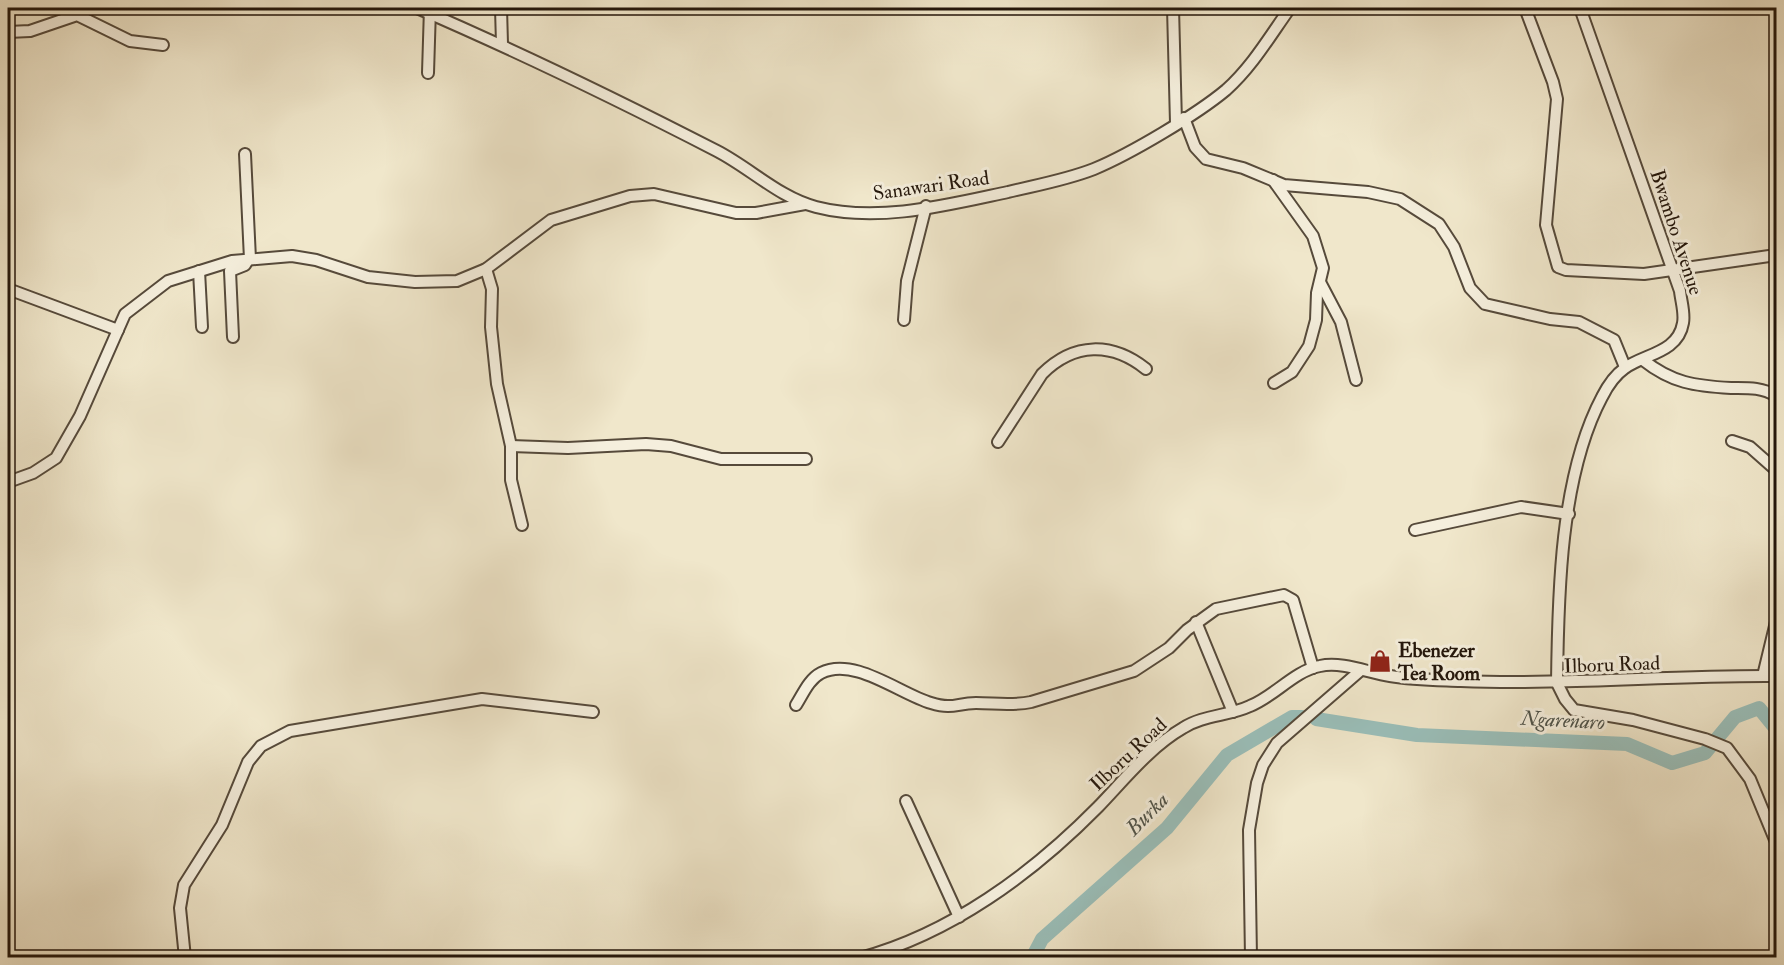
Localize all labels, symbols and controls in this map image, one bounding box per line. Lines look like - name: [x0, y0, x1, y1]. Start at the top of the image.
- street label: Sanawari Road: [871, 165, 991, 206]
- street label: Bwambo Avenue: [1644, 166, 1709, 298]
- place label: Ebenezer Tea Room: [1397, 638, 1480, 686]
- shop icon: Ebenezer Tea Room: [1367, 648, 1393, 674]
- street label: Ilboru Road: [1563, 650, 1661, 679]
- water label: Ngarenaro: [1519, 705, 1606, 736]
- street label: Ilboru Road: [1085, 712, 1172, 796]
- water label: Burka: [1119, 787, 1175, 842]

